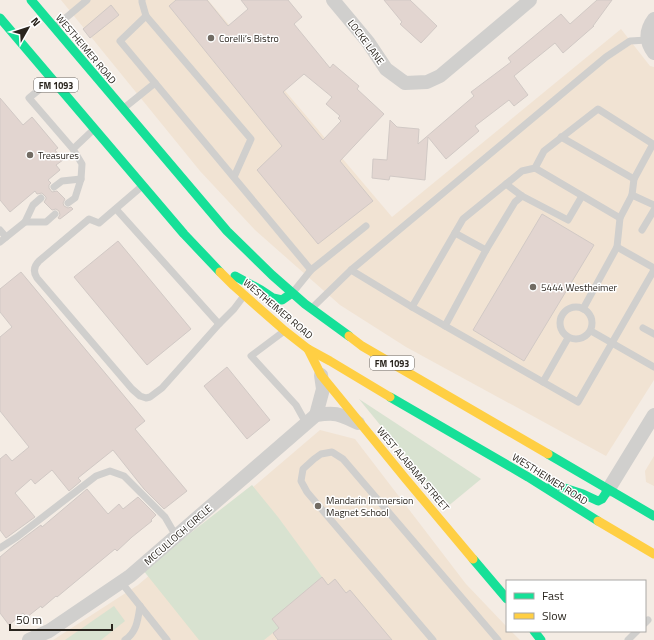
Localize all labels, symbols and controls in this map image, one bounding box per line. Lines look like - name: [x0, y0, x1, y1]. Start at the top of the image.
- north arrow: [8, 8, 48, 48]
- street label: WESTHEIMER ROAD: [52, 11, 120, 87]
- text: N: [27, 14, 44, 30]
- street label: LOCKE LANE: [344, 16, 388, 68]
- place label: Corelli’s Bistro: [219, 31, 279, 46]
- marker: Corelli’s Bistro: [206, 33, 216, 43]
- road number: FM 1093: [34, 78, 78, 92]
- place label: Treasures: [38, 148, 79, 163]
- marker: Treasures: [25, 150, 35, 160]
- street label: WESTHEIMER ROAD: [240, 275, 316, 343]
- place label: 5444 Westheimer: [541, 280, 617, 295]
- marker: 5444 Westheimer: [528, 282, 538, 292]
- road number: FM 1093: [370, 356, 414, 370]
- street label: WEST ALABAMA STREET: [373, 424, 453, 515]
- street label: WESTHEIMER ROAD: [509, 450, 591, 508]
- place label: Mandarin Immersion Magnet School: [326, 493, 413, 520]
- street label: MCCULLOCH CIRCLE: [141, 501, 216, 569]
- marker: Mandarin Immersion Magnet School: [313, 501, 323, 511]
- legend: [506, 580, 646, 632]
- text: Fast: [542, 586, 565, 605]
- scale bar: [10, 606, 112, 632]
- text: Slow: [542, 606, 567, 625]
- text: 50 m: [16, 610, 42, 629]

